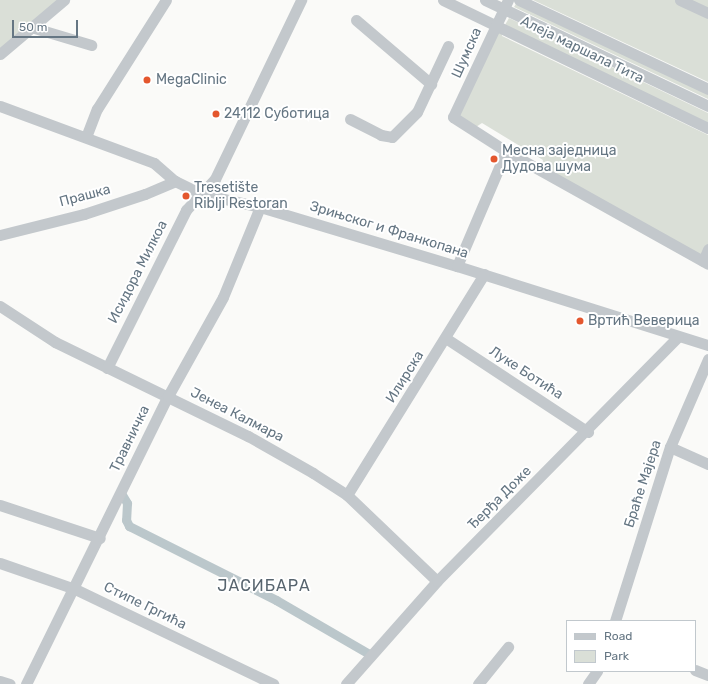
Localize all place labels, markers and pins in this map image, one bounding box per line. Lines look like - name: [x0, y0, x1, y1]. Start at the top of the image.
- place label: MegaClinic: [156, 72, 227, 88]
- marker: MegaClinic: [141, 74, 153, 86]
- place label: 24112 Суботица: [224, 106, 329, 122]
- marker: 24112 Суботица: [211, 109, 221, 119]
- place label: Месна заједница Дудова шума: [502, 143, 616, 176]
- marker: Месна заједница Дудова шума: [489, 154, 499, 164]
- place label: Tresetište Riblji Restoran: [194, 180, 288, 212]
- marker: Tresetište Riblji Restoran: [181, 191, 191, 201]
- place label: Вртић Веверица: [588, 313, 700, 329]
- marker: Вртић Веверица: [575, 316, 585, 326]

